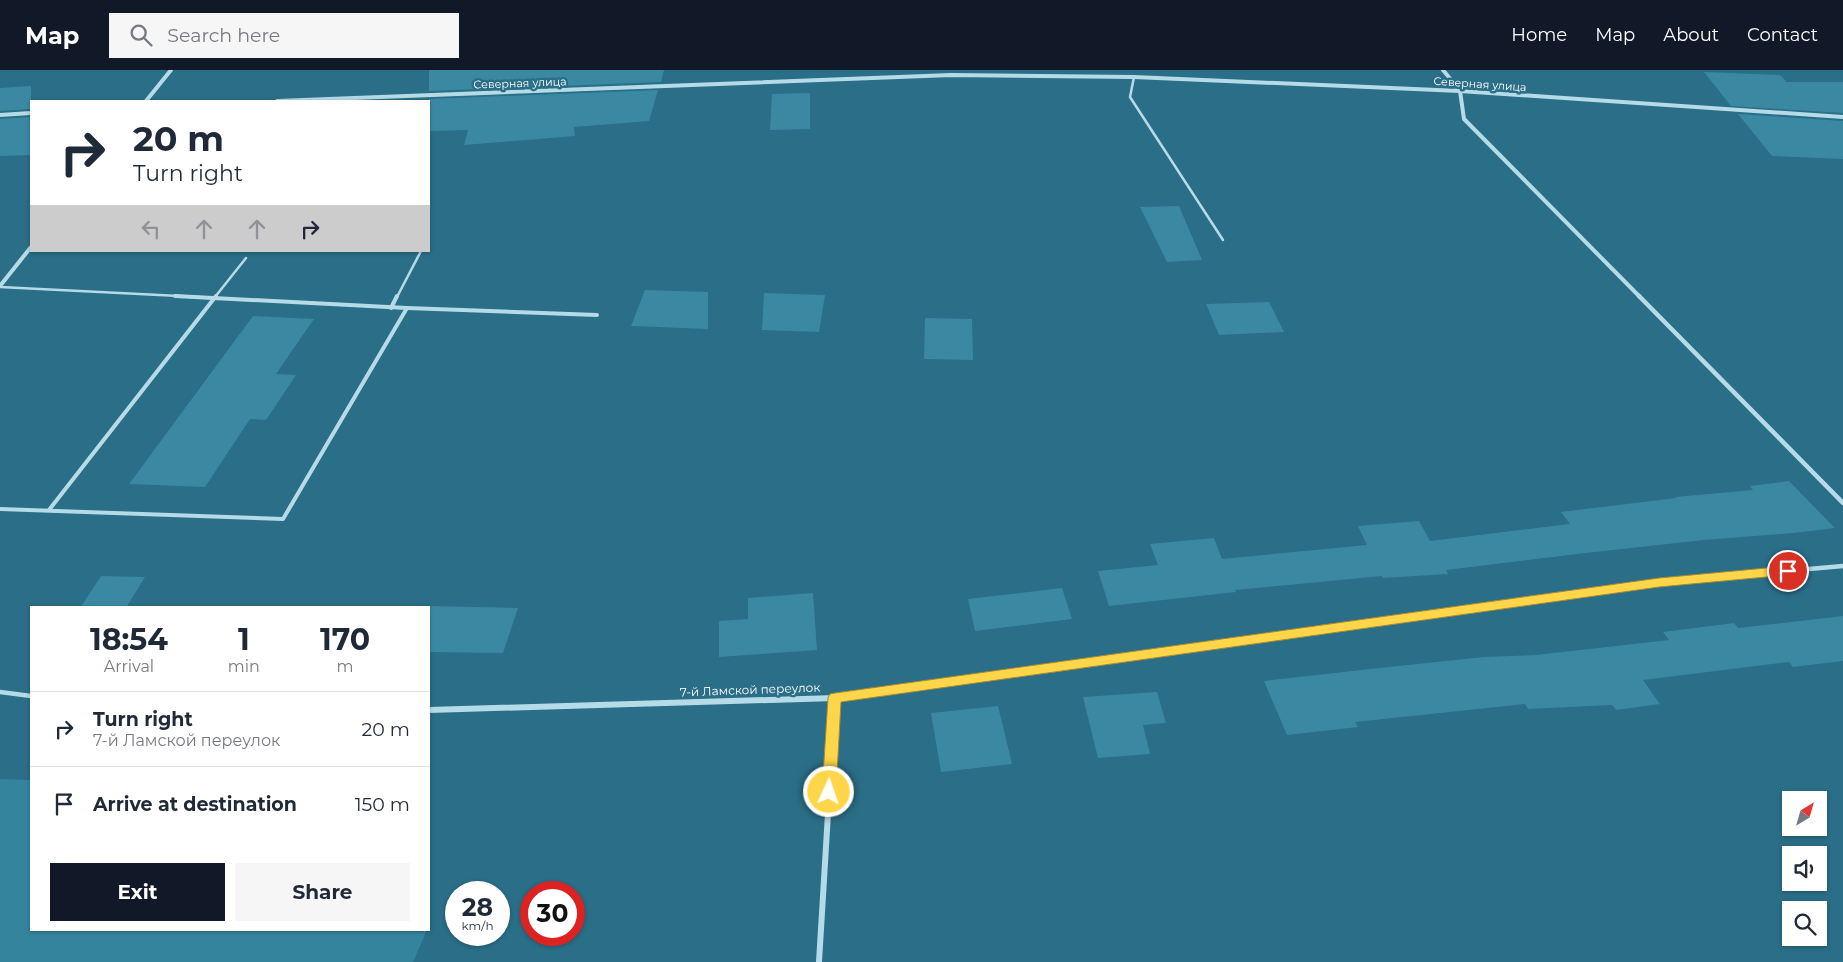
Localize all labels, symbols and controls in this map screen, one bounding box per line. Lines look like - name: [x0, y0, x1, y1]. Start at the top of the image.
- search box: [109, 13, 459, 58]
- text: Map: [25, 21, 79, 50]
- icon: search: [127, 21, 155, 49]
- text: Search here: [167, 24, 280, 47]
- text: Home: [1511, 24, 1567, 46]
- text: Map: [1595, 24, 1635, 46]
- text: About: [1663, 24, 1719, 46]
- text: Contact: [1747, 24, 1818, 46]
- street label: Северная улица: [473, 74, 567, 92]
- street label: Северная улица: [1433, 74, 1527, 94]
- text: 20 m: [133, 117, 224, 160]
- icon: right: [50, 120, 115, 185]
- text: Turn right: [133, 160, 243, 187]
- icon: left: [137, 215, 165, 243]
- icon: ahead: [190, 215, 218, 243]
- icon: ahead: [243, 215, 271, 243]
- icon: right: [296, 215, 324, 243]
- pin: [1767, 550, 1809, 592]
- icon: arrive: [1774, 557, 1802, 585]
- text: 18:54: [90, 621, 168, 658]
- text: 1: [238, 621, 250, 658]
- text: 170: [320, 621, 370, 658]
- text: Arrival: [104, 657, 154, 676]
- text: min: [228, 657, 260, 676]
- text: m: [336, 657, 353, 676]
- street label: 7-й Ламской переулок: [679, 680, 820, 699]
- text: Turn right: [93, 708, 193, 731]
- icon: right: [50, 715, 78, 743]
- text: 20 m: [362, 718, 410, 741]
- text: 7-й Ламской переулок: [93, 731, 280, 750]
- position arrow: [802, 765, 854, 817]
- icon: arrive: [50, 790, 78, 818]
- north arrow: [1782, 791, 1828, 836]
- map controls: [1782, 791, 1827, 946]
- text: Arrive at destination: [93, 793, 297, 816]
- text: 150 m: [355, 793, 410, 816]
- button: sound: [1782, 846, 1827, 891]
- button: Exit: [50, 863, 225, 921]
- button: Share: [235, 863, 410, 921]
- speed limit sign: 30: [520, 881, 585, 946]
- text: 28: [462, 892, 493, 922]
- button: search: [1782, 901, 1827, 946]
- text: km/h: [461, 918, 494, 933]

